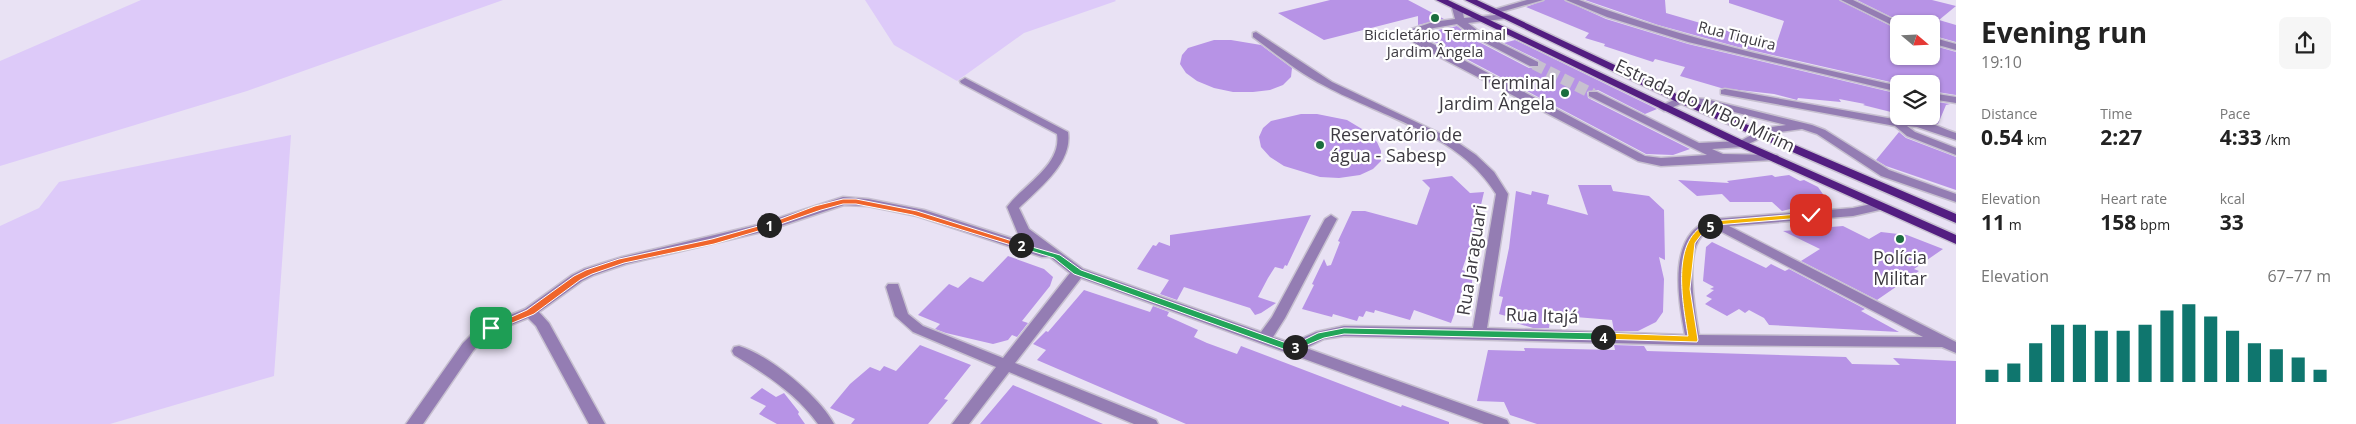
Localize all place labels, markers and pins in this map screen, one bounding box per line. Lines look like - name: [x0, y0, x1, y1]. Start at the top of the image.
- marker: Bicicletário Terminal Jardim Ângela: [1429, 12, 1441, 24]
- place label: Bicicletário Terminal Jardim Ângela: [1364, 24, 1506, 61]
- place label: Terminal Jardim Ângela: [1437, 70, 1555, 115]
- marker: Terminal Jardim Ângela: [1559, 87, 1571, 99]
- place label: Reservatório de água - Sabesp: [1330, 122, 1462, 167]
- marker: Reservatório de água - Sabesp: [1314, 139, 1326, 151]
- pin: [1790, 194, 1832, 236]
- pin: 1: [756, 212, 782, 238]
- pin: 5: [1698, 214, 1722, 238]
- pin: 2: [1008, 232, 1034, 258]
- marker: Polícia Militar: [1894, 233, 1906, 245]
- place label: Polícia Militar: [1873, 245, 1927, 290]
- pin: [470, 307, 512, 349]
- pin: 4: [1590, 324, 1616, 350]
- pin: 3: [1282, 334, 1308, 360]

